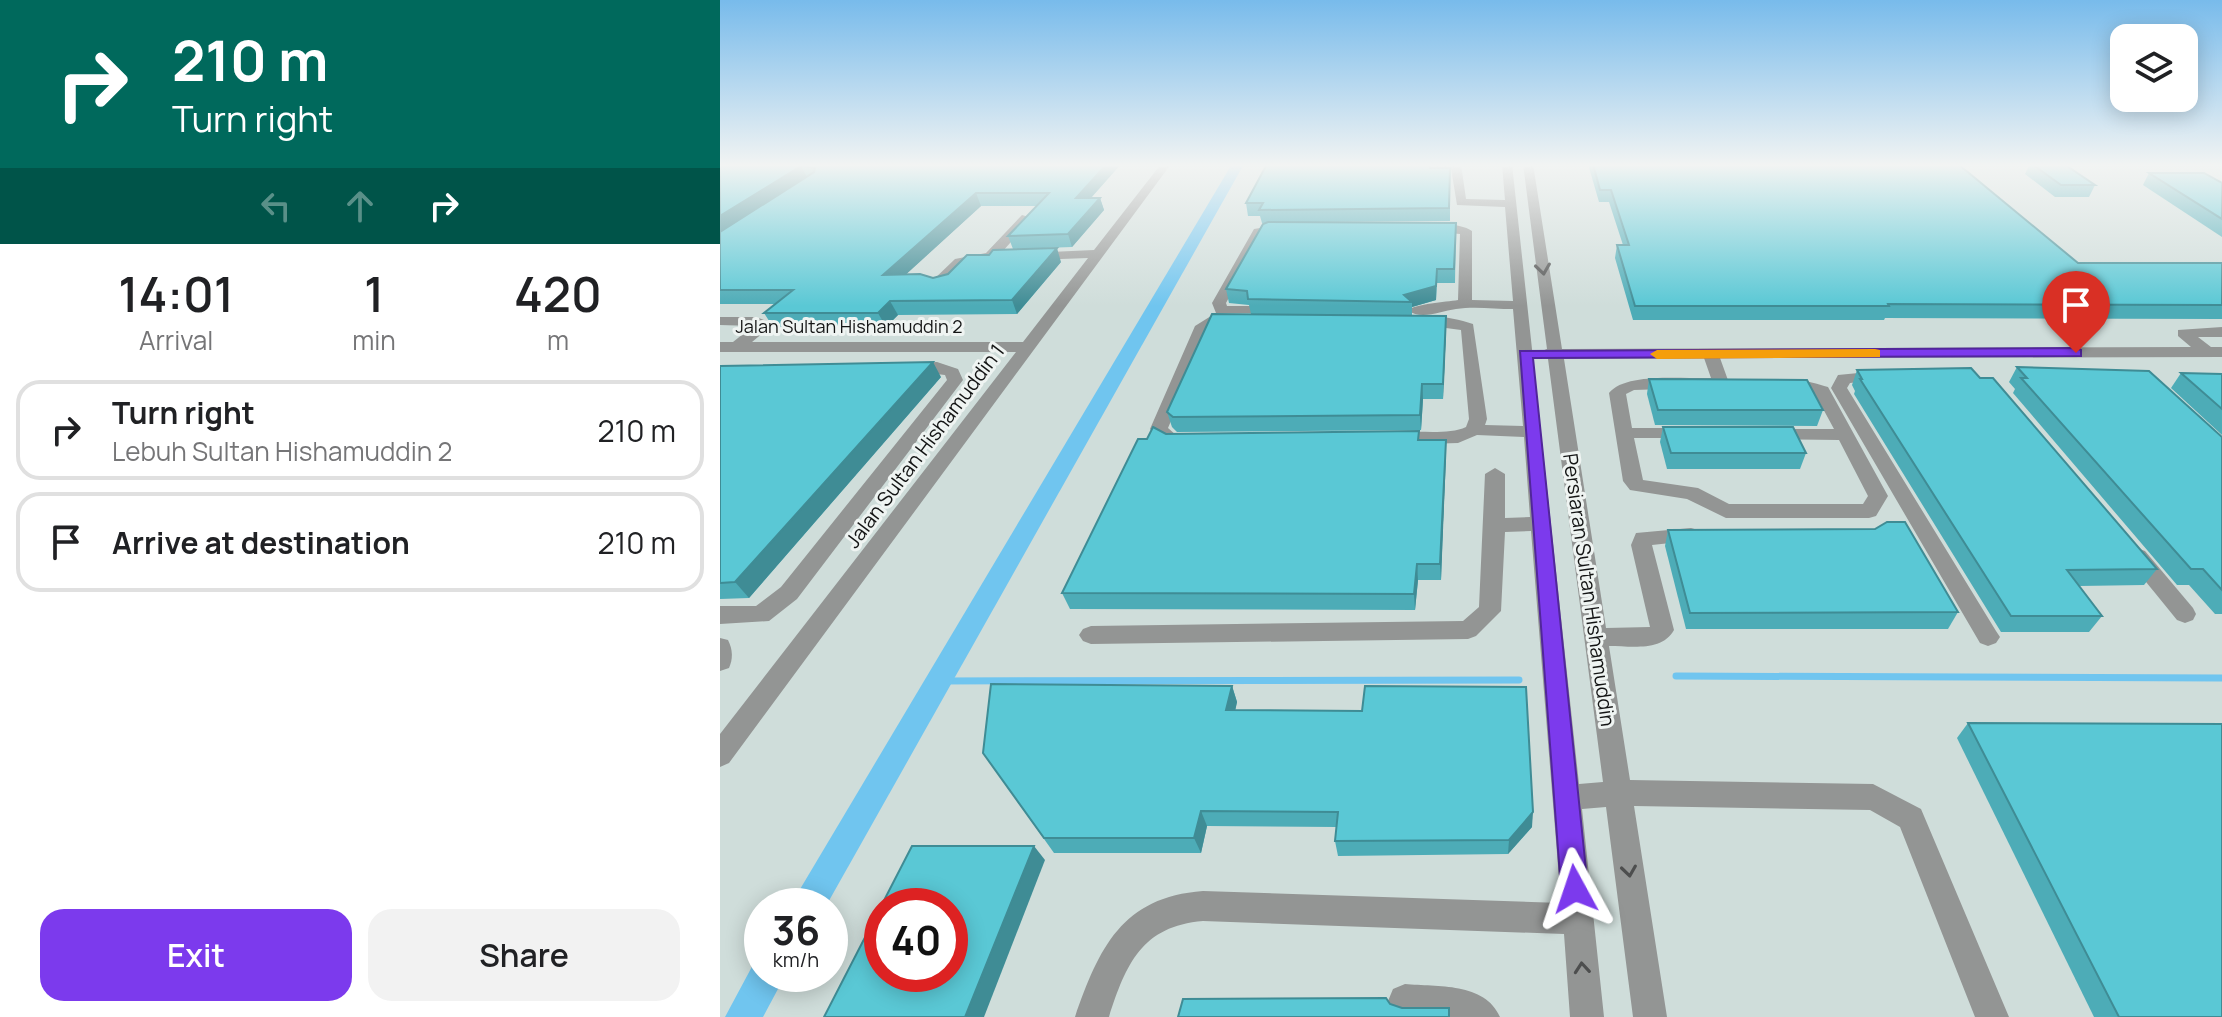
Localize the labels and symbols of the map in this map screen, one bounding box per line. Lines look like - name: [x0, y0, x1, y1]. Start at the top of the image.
- one-way arrow: [1534, 262, 1551, 276]
- pin: [2042, 271, 2110, 353]
- street label: Jalan Sultan Hishamuddin 2: [735, 314, 963, 338]
- street label: Jalan Sultan Hishamuddin 1: [839, 338, 1010, 553]
- street label: Persiaran Sultan Hishamuddin: [1557, 452, 1622, 728]
- position arrow: [1533, 847, 1617, 931]
- one-way arrow: [1620, 864, 1637, 878]
- speed limit sign: 40: [864, 888, 968, 992]
- one-way arrow: [1574, 961, 1591, 974]

